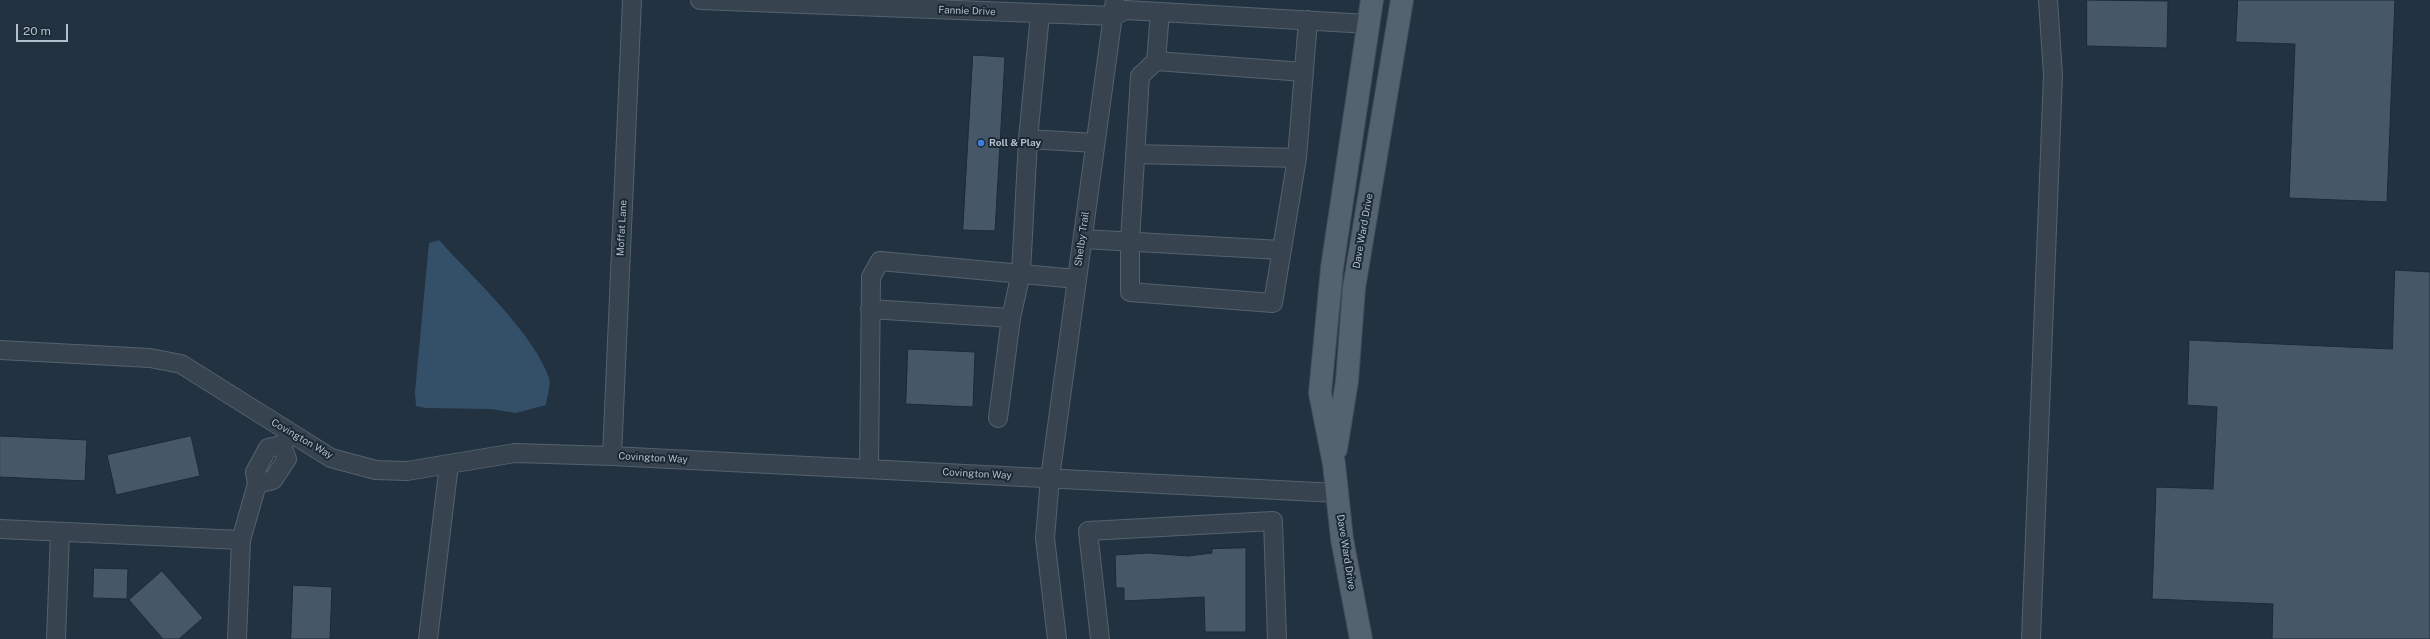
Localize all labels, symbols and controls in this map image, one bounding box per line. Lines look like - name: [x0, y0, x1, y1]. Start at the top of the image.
- street label: Fannie Drive: [938, 4, 996, 18]
- scale bar: [18, 16, 70, 42]
- text: 20 m: [23, 24, 51, 38]
- place label: Roll & Play: [989, 137, 1041, 149]
- marker: Roll & Play: [976, 138, 986, 148]
- street label: Dave Ward Drive: [1350, 192, 1376, 270]
- street label: Moffat Lane: [615, 200, 629, 256]
- street label: Shelby Trail: [1072, 211, 1092, 267]
- street label: Covington Way: [269, 416, 335, 462]
- street label: Covington Way: [618, 450, 688, 466]
- street label: Covington Way: [942, 466, 1012, 482]
- street label: Dave Ward Drive: [1334, 513, 1358, 591]

